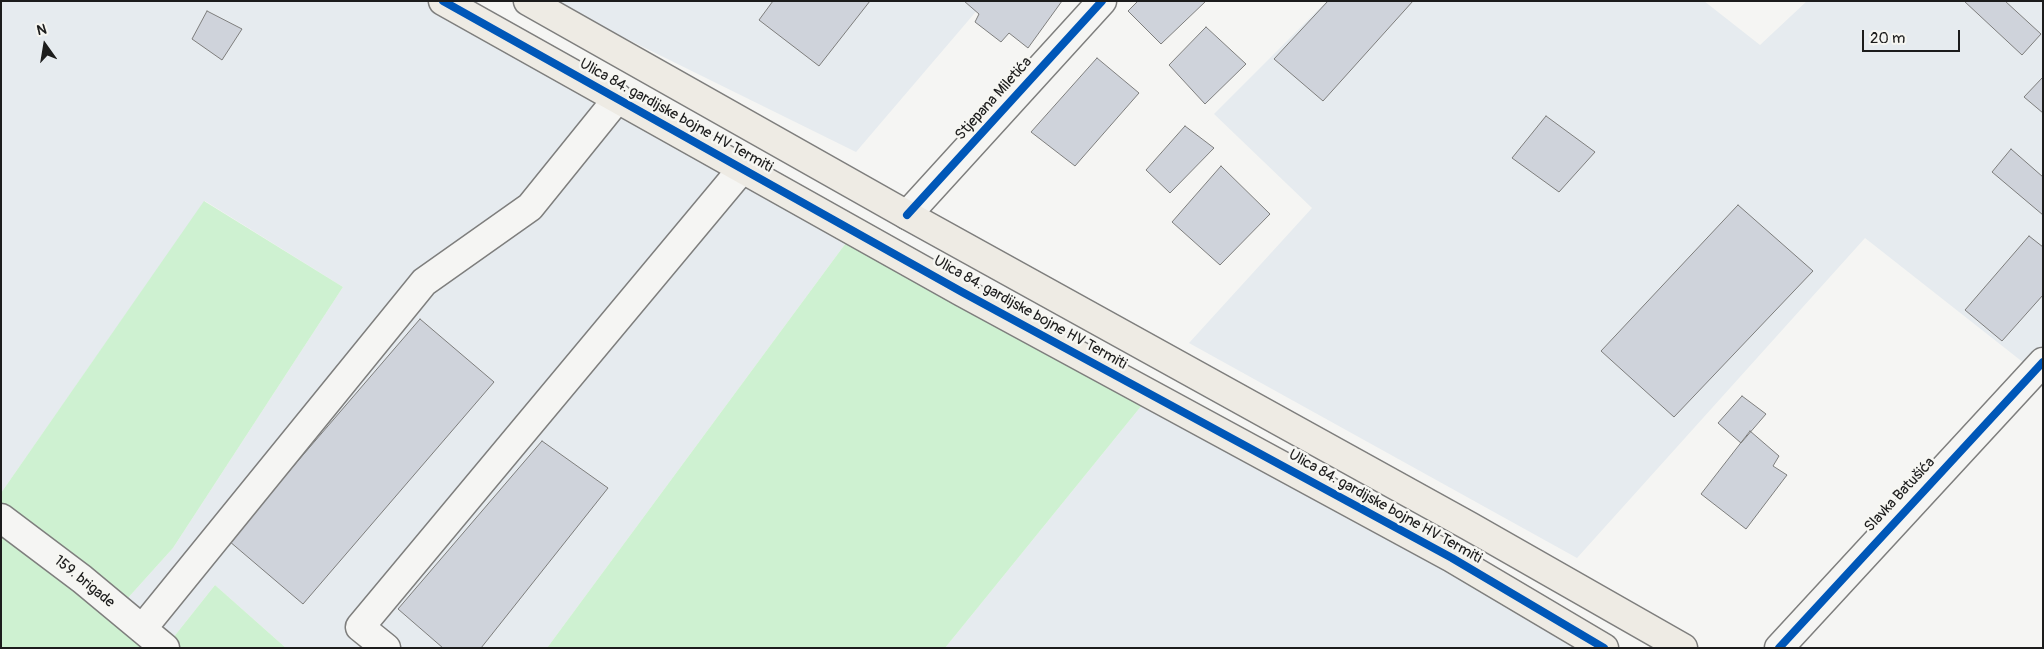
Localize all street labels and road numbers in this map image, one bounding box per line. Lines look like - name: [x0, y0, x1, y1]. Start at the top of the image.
- street label: Stjepana Miletića: [952, 54, 1036, 144]
- street label: Ulica 84. gardijske bojne HV Termiti: [576, 55, 776, 177]
- street label: Ulica 84. gardijske bojne HV Termiti: [930, 252, 1130, 374]
- street label: Ulica 84. gardijske bojne HV Termiti: [1285, 446, 1485, 568]
- street label: Slavka Batušića: [1861, 454, 1939, 536]
- street label: 159. brigade: [50, 552, 118, 612]

